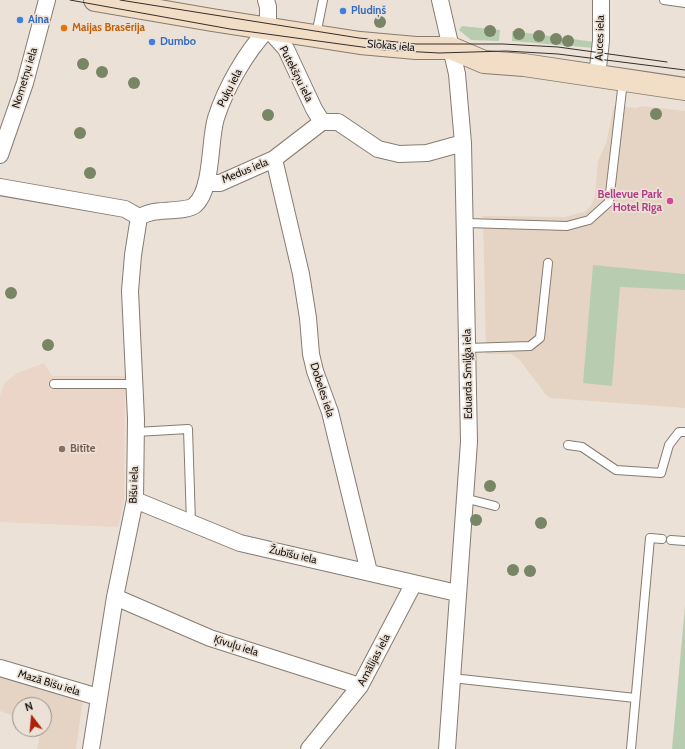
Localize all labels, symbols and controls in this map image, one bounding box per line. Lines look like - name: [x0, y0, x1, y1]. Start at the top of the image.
- place label: Pludiņš: [351, 4, 386, 18]
- marker: Pludiņš: [338, 6, 348, 16]
- place label: Aina: [28, 13, 49, 27]
- marker: Aina: [15, 15, 25, 25]
- street label: Auces iela: [593, 15, 607, 61]
- place label: Maijas Brasērija: [72, 21, 145, 35]
- marker: Maijas Brasērija: [59, 23, 69, 33]
- place label: Dumbo: [160, 35, 196, 49]
- marker: Dumbo: [147, 37, 157, 47]
- street label: Slokas iela: [367, 37, 415, 55]
- street label: Putekšņu iela: [276, 44, 316, 104]
- street label: Nometņu iela: [10, 46, 40, 110]
- street label: Puķu iela: [215, 67, 245, 109]
- street label: Medus iela: [220, 156, 270, 186]
- place label: Bellevue Park Hotel Riga: [598, 188, 662, 214]
- marker: Bellevue Park Hotel Riga: [665, 196, 675, 206]
- street label: Eduarda Smiļģa iela: [461, 329, 475, 419]
- street label: Dobeles iela: [307, 361, 337, 419]
- place label: Bitīte: [70, 442, 95, 456]
- marker: Bitīte: [57, 444, 67, 454]
- street label: Bišu iela: [127, 466, 141, 504]
- street label: Žubīšu iela: [268, 543, 318, 567]
- street label: Amālijas iela: [355, 632, 393, 688]
- street label: Ķivuļu iela: [212, 633, 260, 659]
- street label: Mazā Bišu iela: [16, 667, 82, 699]
- north arrow: [12, 697, 52, 737]
- text: N: [23, 699, 35, 714]

